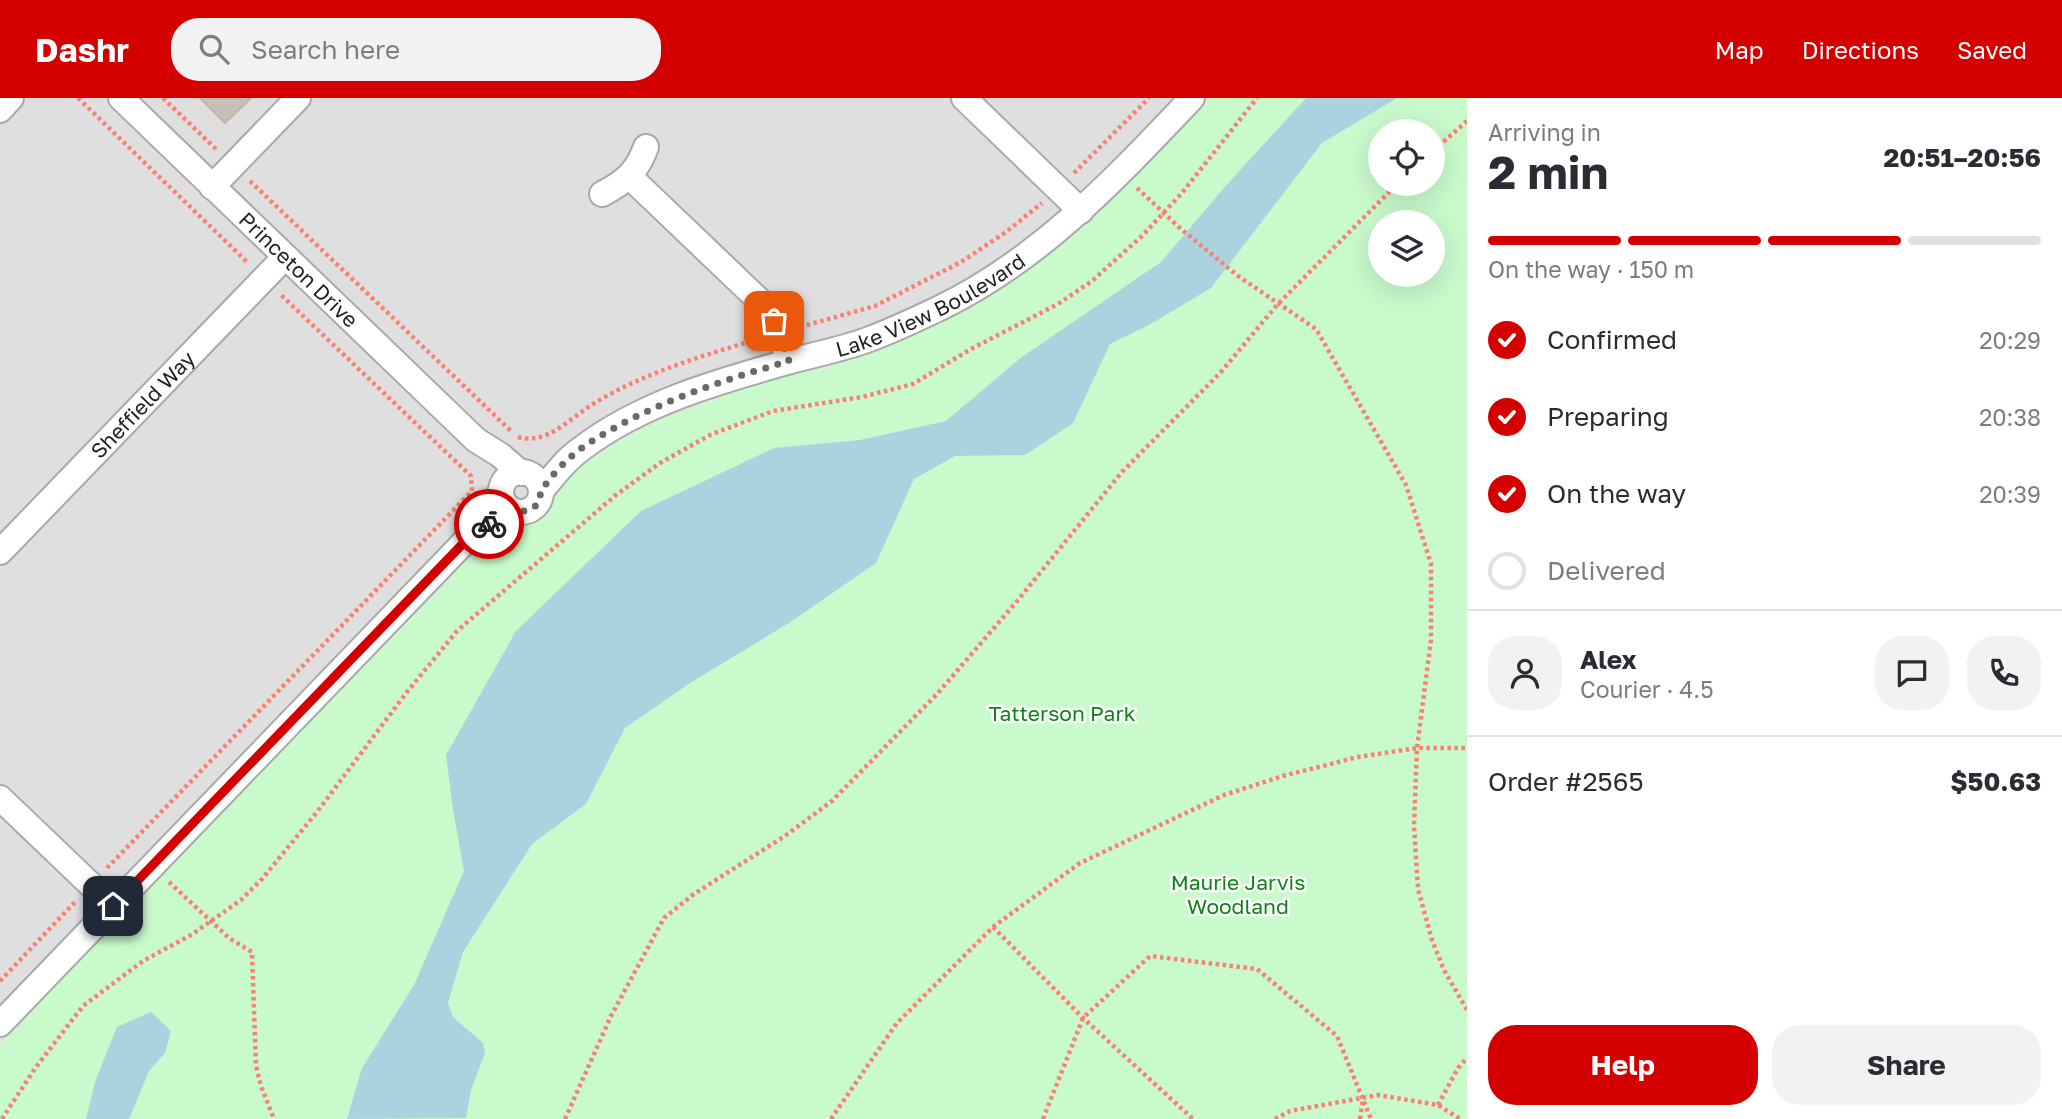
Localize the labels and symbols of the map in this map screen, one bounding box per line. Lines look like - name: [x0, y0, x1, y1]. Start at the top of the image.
- street label: Princeton Drive: [234, 206, 364, 333]
- street label: Lake View Boulevard: [833, 247, 1030, 362]
- pin: [744, 291, 804, 351]
- street label: Sheffield Way: [85, 345, 200, 464]
- courier: [454, 489, 524, 559]
- park label: Tatterson Park: [988, 700, 1136, 726]
- park label: Maurie Jarvis Woodland: [1171, 869, 1305, 919]
- pin: [83, 876, 143, 936]

